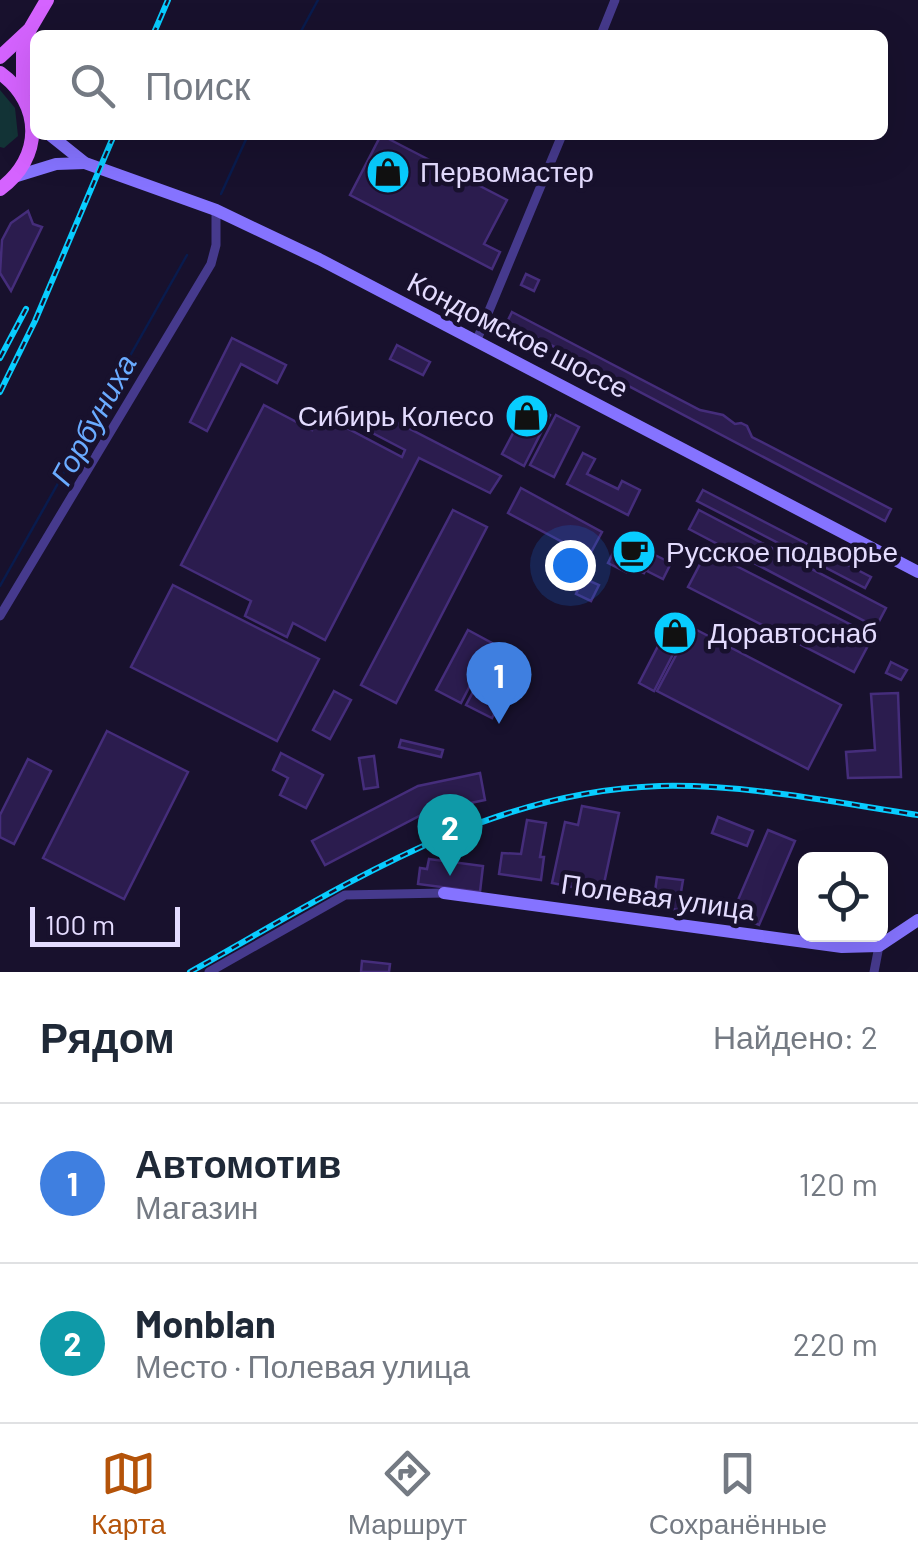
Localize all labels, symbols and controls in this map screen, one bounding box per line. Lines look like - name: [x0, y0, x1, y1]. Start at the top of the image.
- search box: [30, 30, 888, 140]
- icon: search: [65, 58, 120, 113]
- text: Поиск: [145, 62, 250, 108]
- shop icon: Первомастер: [365, 149, 411, 195]
- place label: Первомастер: [420, 154, 594, 188]
- street label: Кондомское шоссе: [402, 264, 635, 405]
- water label: Горбуниха: [42, 347, 143, 491]
- shop icon: Сибирь Колесо: [504, 393, 550, 439]
- place label: Сибирь Колесо: [298, 398, 494, 432]
- cafe icon: Русское подворье: [611, 529, 657, 575]
- place label: Русское подворье: [666, 534, 898, 568]
- your location: [545, 540, 596, 591]
- shop icon: Доравтоснаб: [652, 610, 698, 656]
- place label: Доравтоснаб: [708, 615, 877, 649]
- pin: 1: [466, 642, 532, 724]
- pin: 2: [418, 794, 482, 876]
- map controls: [798, 852, 888, 942]
- button: locate: [798, 852, 888, 942]
- street label: Полевая улица: [559, 866, 757, 926]
- scale bar: [30, 902, 180, 946]
- text: 100 m: [45, 907, 115, 941]
- text: Рядом: [40, 1011, 175, 1061]
- text: Найдено: 2: [713, 1017, 878, 1055]
- text: Автомотив: [135, 1140, 341, 1186]
- text: 1: [67, 1164, 78, 1202]
- text: 120 m: [799, 1164, 878, 1202]
- text: Магазин: [135, 1187, 258, 1225]
- text: Monblan: [135, 1300, 276, 1346]
- text: 2: [64, 1324, 81, 1362]
- text: 220 m: [793, 1324, 878, 1362]
- text: Место · Полевая улица: [135, 1346, 470, 1384]
- tab: Карта: [91, 1446, 166, 1541]
- tab: Маршрут: [348, 1446, 467, 1541]
- tab: Сохранённые: [649, 1446, 827, 1541]

